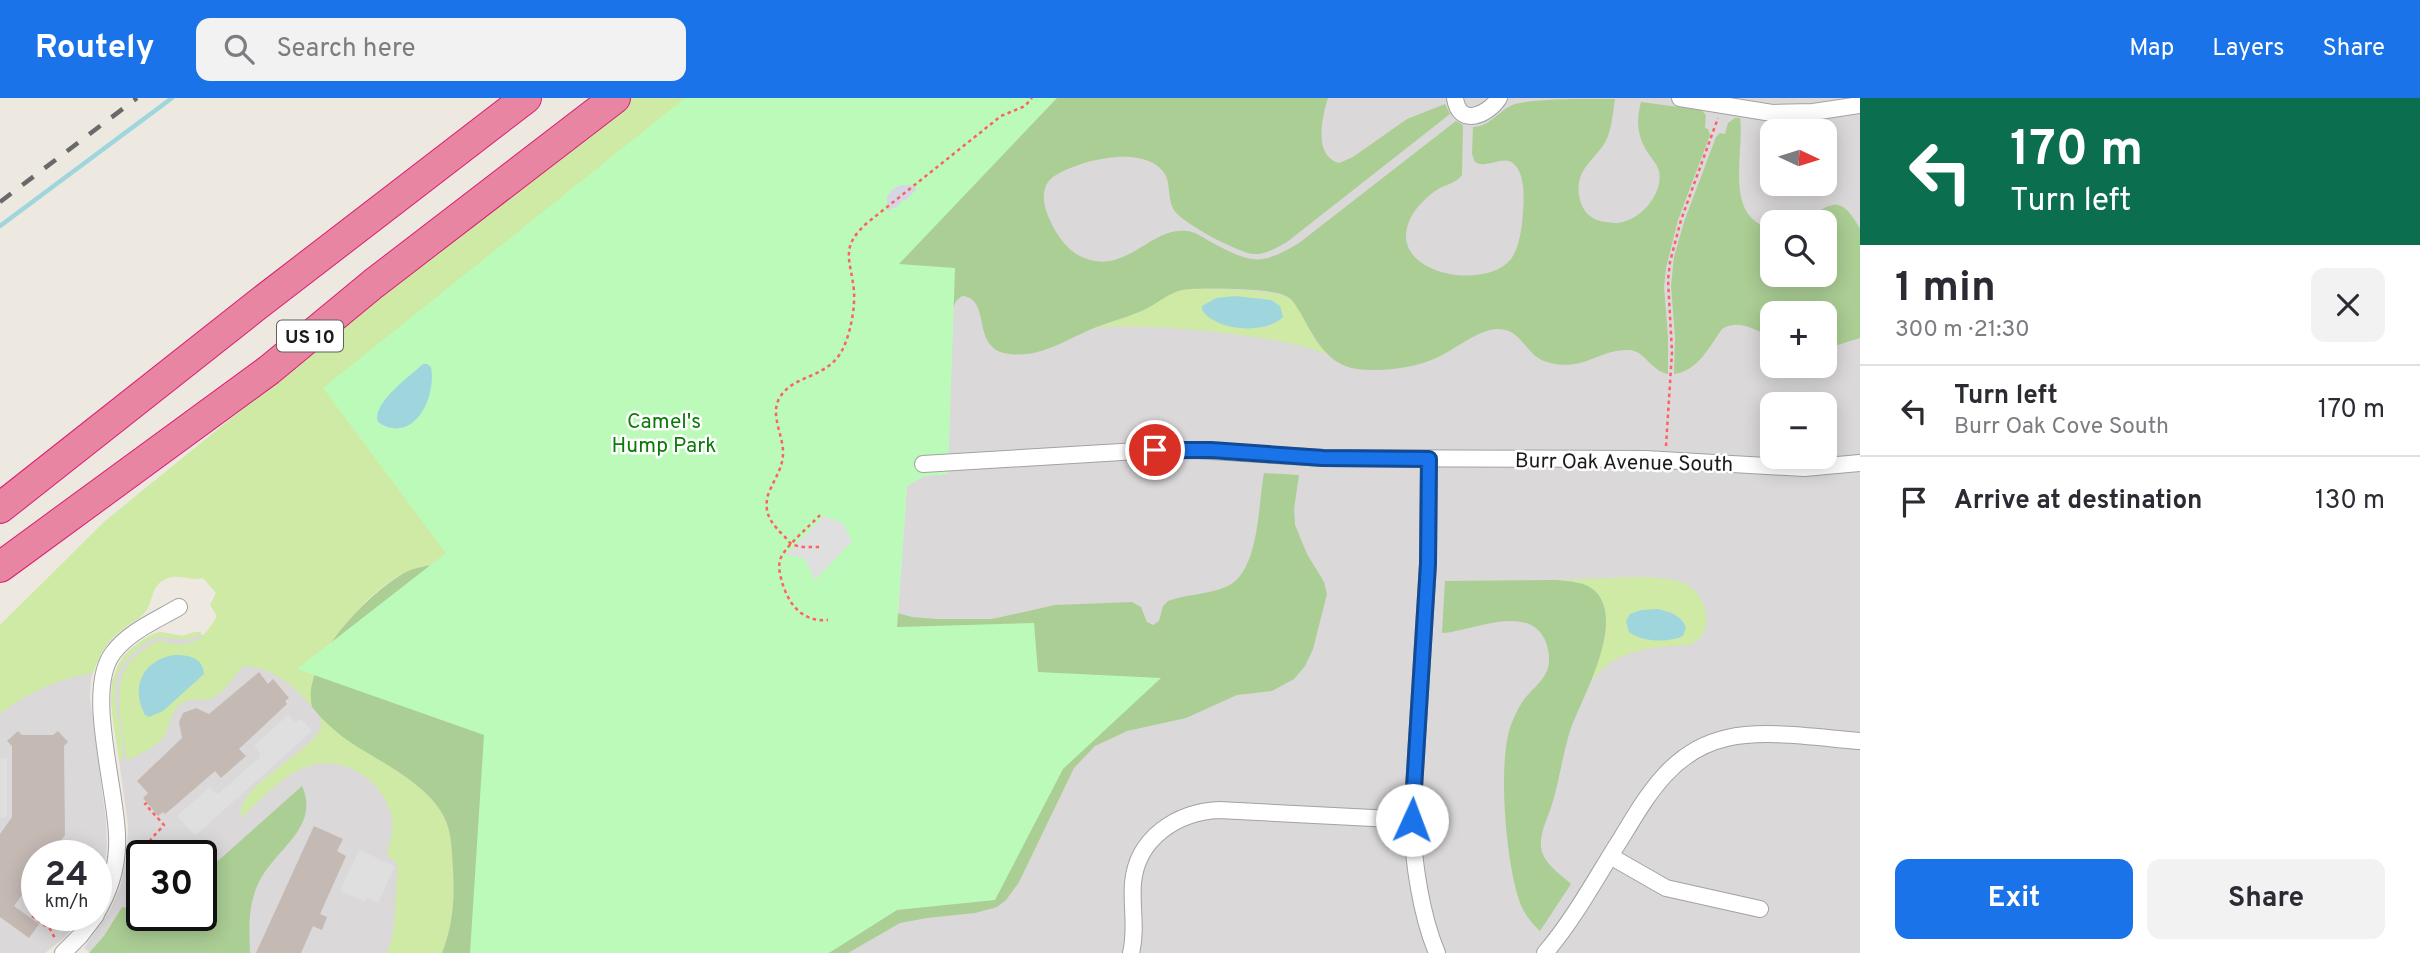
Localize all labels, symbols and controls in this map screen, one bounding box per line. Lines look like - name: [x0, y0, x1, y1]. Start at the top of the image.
- search box: [196, 18, 686, 81]
- text: Routely: [35, 28, 154, 70]
- icon: search: [220, 30, 258, 68]
- text: Search here: [276, 33, 415, 66]
- text: Map: [2129, 34, 2174, 64]
- text: Layers: [2212, 34, 2284, 64]
- text: Share: [2322, 34, 2385, 64]
- north arrow: [1760, 119, 1838, 196]
- map controls: [1760, 119, 1837, 469]
- text: 170 m: [2010, 121, 2143, 183]
- icon: left: [1895, 126, 1986, 217]
- text: Turn left: [2010, 182, 2131, 222]
- button: search: [1760, 210, 1837, 287]
- text: 1 min: [1895, 263, 1996, 316]
- button: close: [2311, 268, 2385, 342]
- button: +: [1760, 301, 1837, 378]
- text: 300 m · 21:30: [1895, 316, 2030, 345]
- road number: US 10: [277, 320, 343, 352]
- text: Turn left: [1954, 380, 2058, 413]
- button: −: [1760, 392, 1837, 469]
- icon: left: [1895, 392, 1933, 430]
- text: 170 m: [2318, 394, 2385, 427]
- park label: Camel's Hump Park: [612, 409, 716, 460]
- text: Burr Oak Cove South: [1954, 413, 2169, 442]
- pin: [1125, 420, 1185, 480]
- icon: arrive: [1136, 431, 1174, 469]
- street label: Burr Oak Avenue South: [1515, 448, 1733, 479]
- icon: arrive: [1895, 483, 1933, 521]
- text: Arrive at destination: [1954, 485, 2202, 518]
- text: 130 m: [2315, 485, 2385, 518]
- position arrow: [1375, 783, 1449, 857]
- speed limit sign: 30: [126, 840, 217, 931]
- text: 24: [45, 854, 88, 898]
- button: Exit: [1895, 859, 2133, 939]
- button: Share: [2147, 859, 2385, 939]
- text: km/h: [45, 891, 88, 914]

